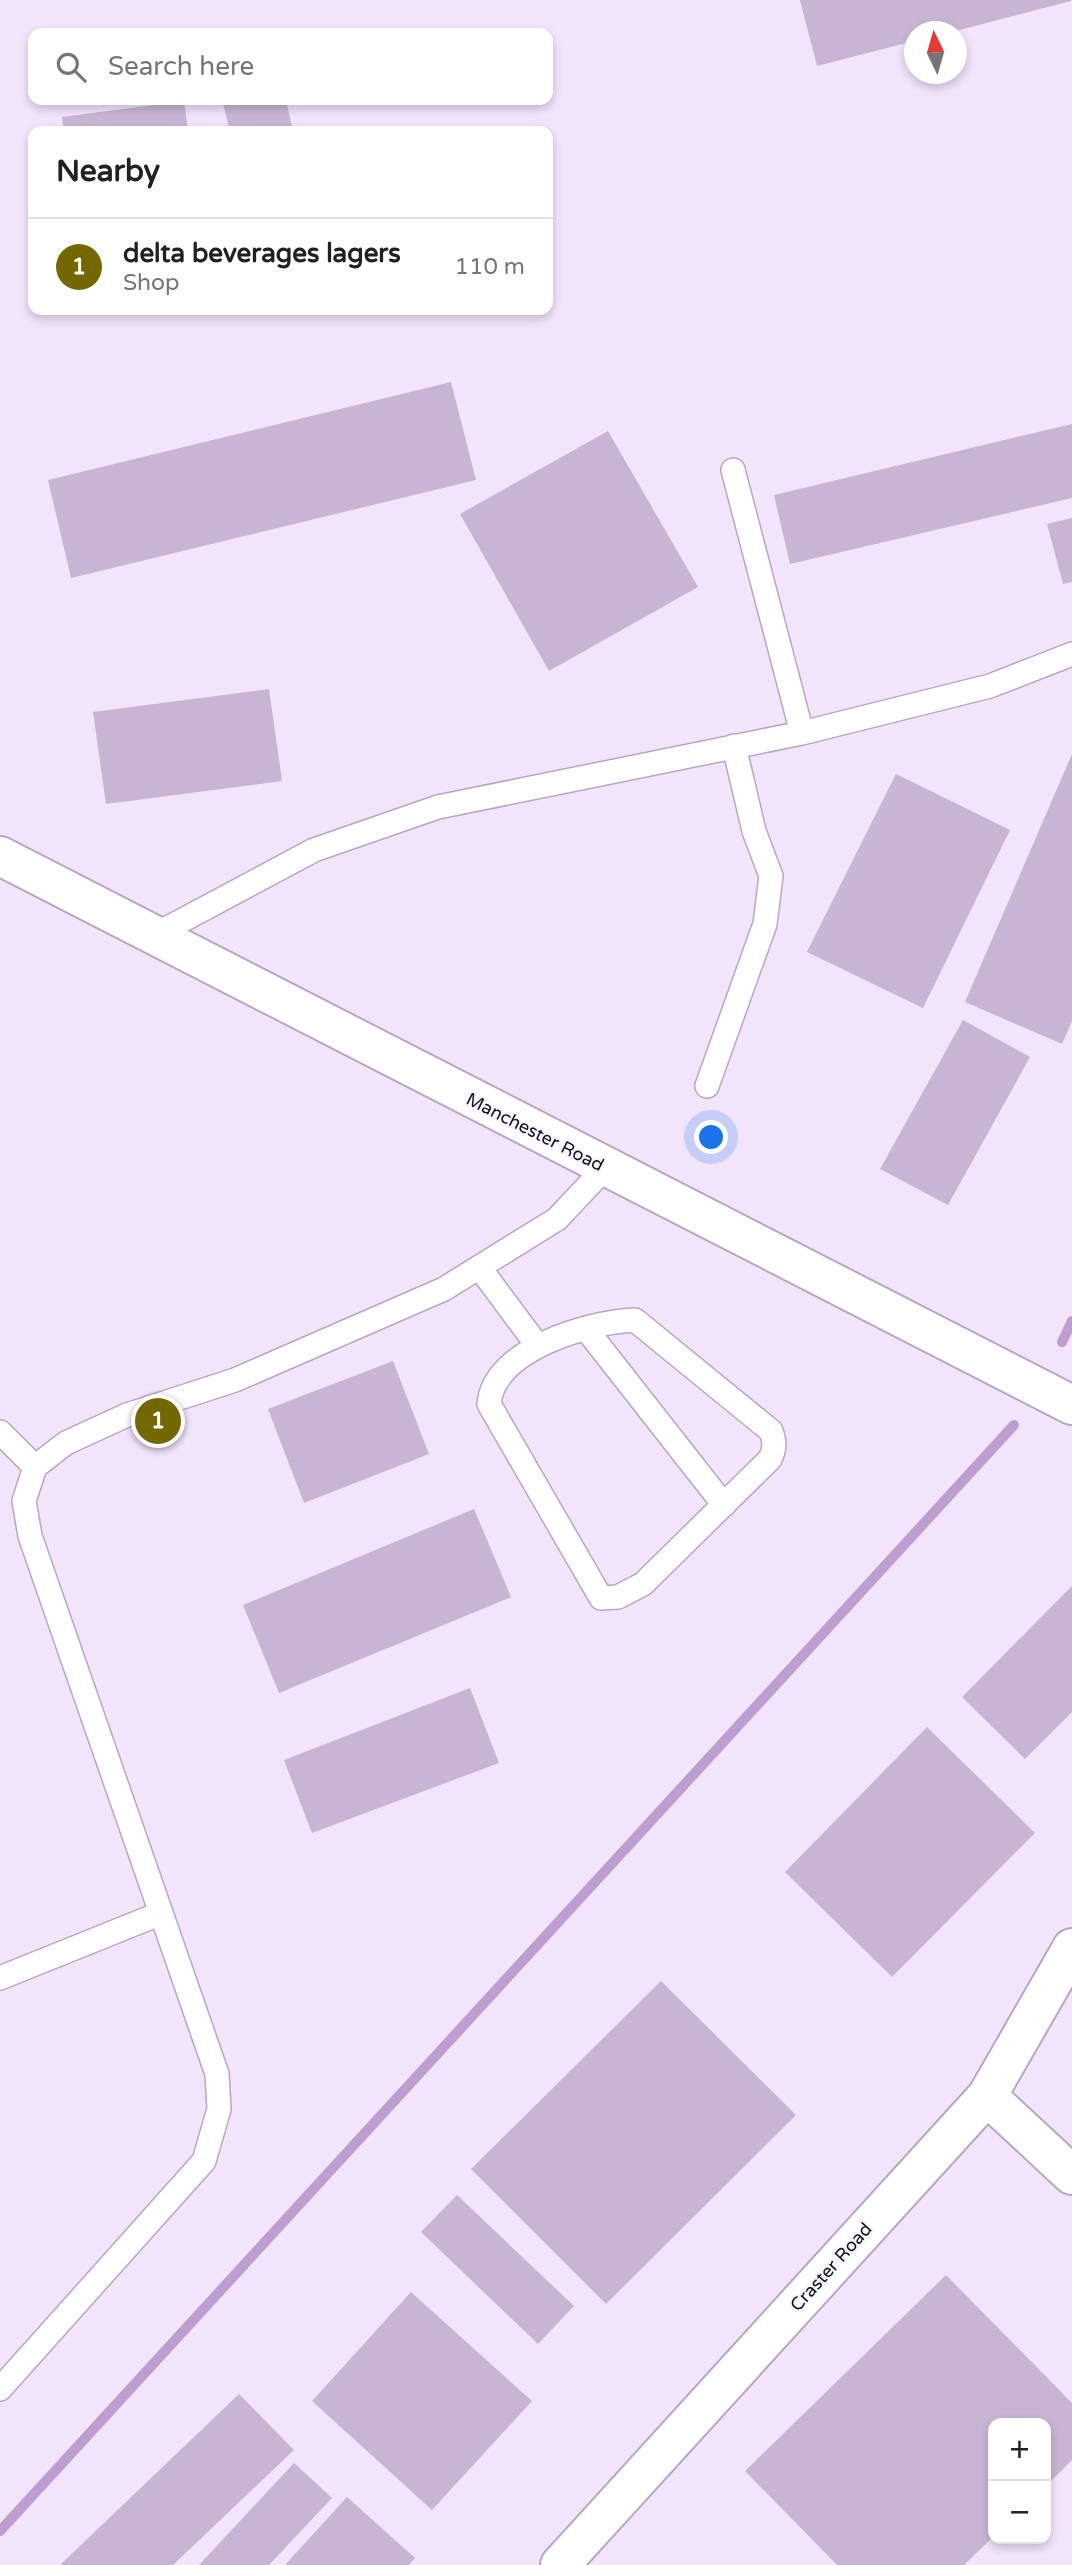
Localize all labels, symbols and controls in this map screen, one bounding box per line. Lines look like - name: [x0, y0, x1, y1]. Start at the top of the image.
- north arrow: [904, 21, 967, 84]
- search box: [28, 28, 553, 105]
- icon: search: [52, 48, 90, 86]
- text: Search here: [108, 51, 254, 82]
- text: Nearby: [56, 153, 160, 190]
- text: delta beverages lagers: [123, 238, 401, 269]
- text: 1: [72, 253, 86, 281]
- text: 110 m: [455, 253, 525, 281]
- text: Shop: [123, 269, 180, 297]
- street label: Manchester Road: [462, 1088, 608, 1176]
- your location: [694, 1120, 728, 1154]
- pin: 1: [135, 1395, 181, 1447]
- street label: Craster Road: [785, 2218, 877, 2316]
- map controls: [988, 2418, 1051, 2544]
- button: +: [988, 2418, 1051, 2481]
- button: −: [988, 2481, 1051, 2544]

